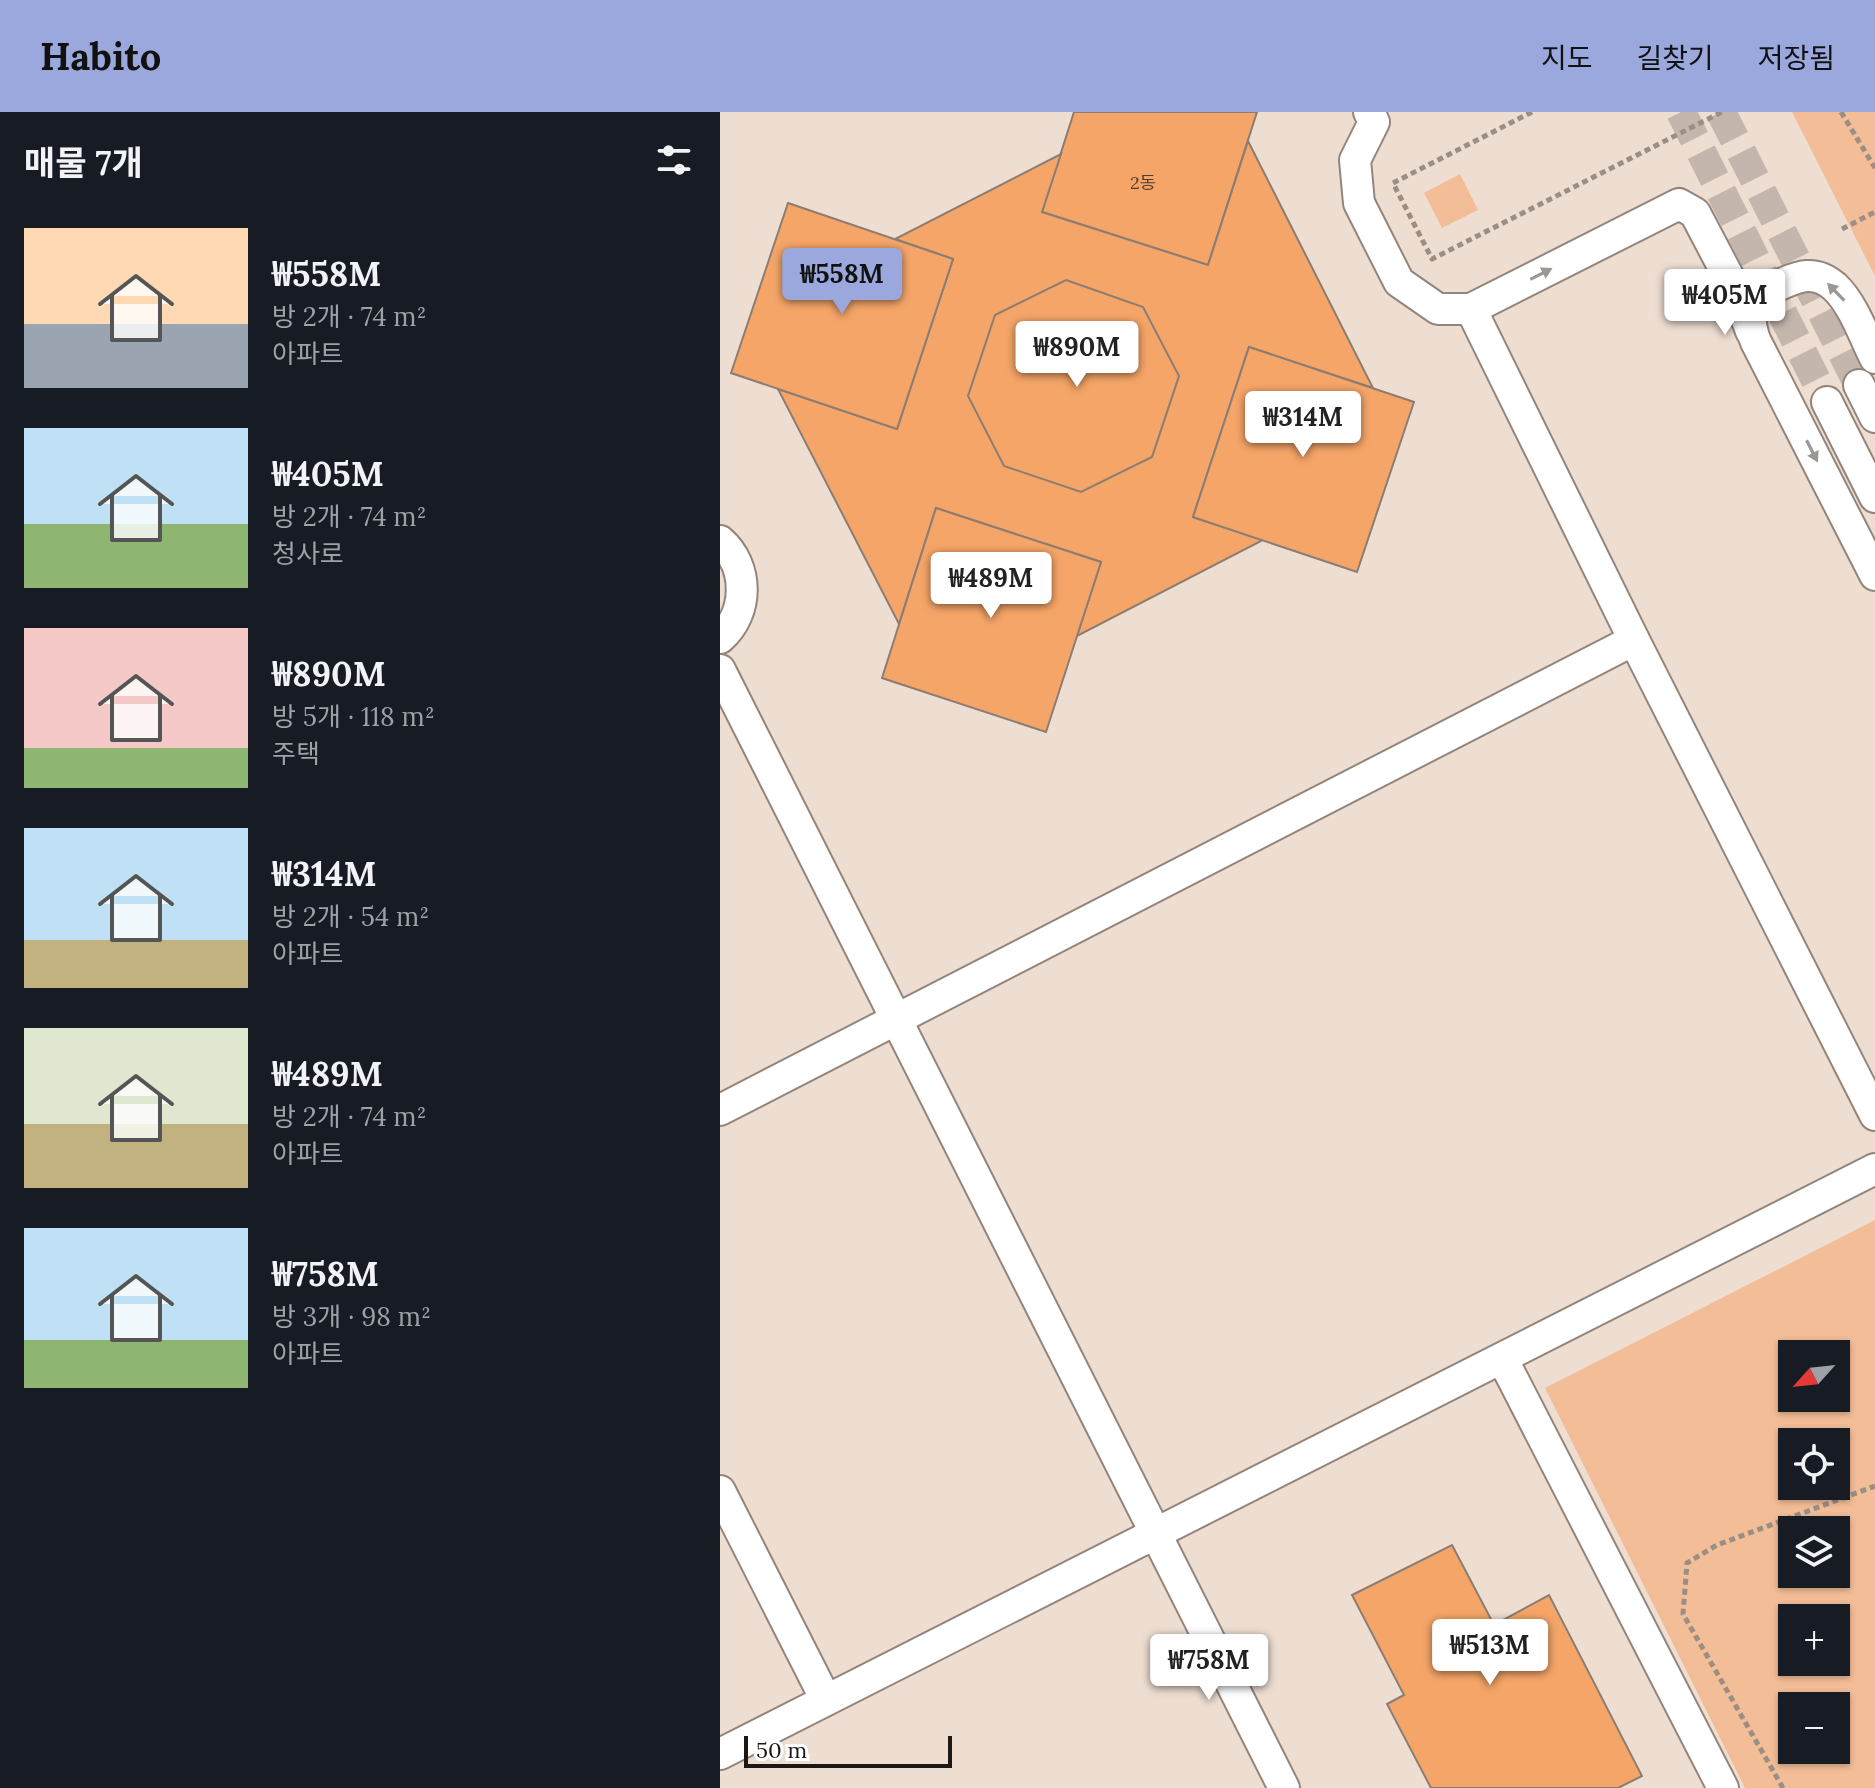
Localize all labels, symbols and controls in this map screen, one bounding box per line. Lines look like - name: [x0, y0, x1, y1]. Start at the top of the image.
- text: Habito: [40, 32, 161, 80]
- text: 지도: [1541, 40, 1592, 76]
- text: 길찾기: [1636, 40, 1714, 76]
- text: 저장됨: [1758, 40, 1835, 76]
- icon: filters: [652, 138, 696, 182]
- text: 매물 7개: [24, 141, 143, 184]
- house number: 2동: [1130, 171, 1156, 194]
- pin: ₩558M: [786, 248, 898, 316]
- text: ₩558M: [272, 252, 381, 295]
- text: ₩558M: [800, 257, 884, 290]
- icon: home: [88, 260, 184, 356]
- one-way arrow: [1530, 267, 1553, 280]
- pin: ₩405M: [1669, 269, 1781, 337]
- text: ₩405M: [1682, 278, 1768, 311]
- one-way arrow: [1827, 282, 1846, 301]
- text: 방 2개 · 74 m²: [272, 300, 427, 333]
- pin: ₩890M: [1021, 321, 1133, 389]
- text: ₩890M: [1034, 330, 1121, 363]
- text: 아파트: [272, 337, 344, 370]
- pin: ₩314M: [1247, 391, 1359, 459]
- text: ₩314M: [1263, 400, 1343, 433]
- one-way arrow: [1805, 440, 1818, 463]
- text: ₩405M: [272, 452, 384, 495]
- icon: home: [88, 460, 184, 556]
- text: 방 2개 · 74 m²: [272, 500, 427, 533]
- text: 청사로: [272, 537, 344, 570]
- pin: ₩489M: [935, 552, 1047, 620]
- text: ₩489M: [949, 561, 1033, 594]
- text: ₩890M: [272, 652, 386, 695]
- icon: home: [88, 660, 184, 756]
- text: 방 5개 · 118 m²: [272, 700, 435, 733]
- text: 주택: [272, 737, 320, 770]
- text: ₩314M: [272, 852, 377, 895]
- icon: home: [88, 860, 184, 956]
- text: 방 2개 · 54 m²: [272, 900, 429, 933]
- text: 아파트: [272, 937, 344, 970]
- text: ₩489M: [272, 1052, 383, 1095]
- icon: home: [88, 1060, 184, 1156]
- text: 방 2개 · 74 m²: [272, 1100, 427, 1133]
- text: 아파트: [272, 1137, 344, 1170]
- text: ₩758M: [272, 1252, 379, 1295]
- icon: home: [88, 1260, 184, 1356]
- text: 방 3개 · 98 m²: [272, 1300, 431, 1333]
- text: 아파트: [272, 1337, 344, 1370]
- north arrow: [1778, 1340, 1850, 1412]
- map controls: [1778, 1340, 1850, 1764]
- button: locate: [1778, 1428, 1850, 1500]
- button: layers: [1778, 1516, 1850, 1588]
- button: +: [1778, 1604, 1850, 1676]
- pin: ₩513M: [1434, 1619, 1546, 1687]
- text: ₩513M: [1450, 1628, 1530, 1661]
- pin: ₩758M: [1153, 1634, 1265, 1702]
- text: ₩758M: [1168, 1643, 1250, 1676]
- button: −: [1778, 1692, 1850, 1764]
- scale bar: [744, 1732, 952, 1768]
- text: 50 m: [756, 1736, 807, 1764]

